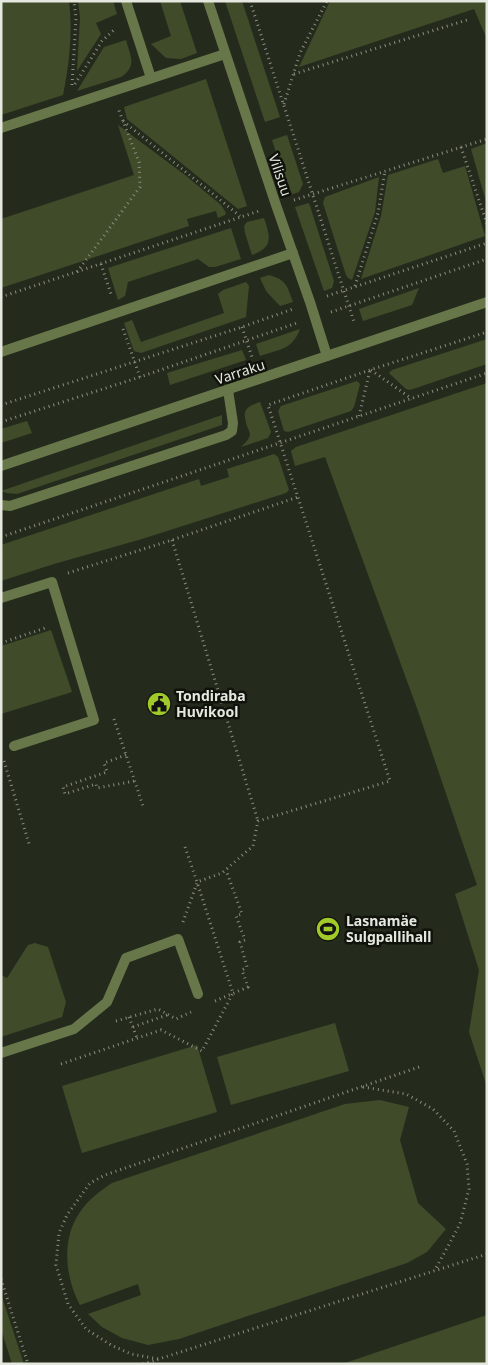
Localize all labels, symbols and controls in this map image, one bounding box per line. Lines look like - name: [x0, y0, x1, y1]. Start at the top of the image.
- street label: Vilisuu: [264, 151, 296, 198]
- street label: Varraku: [213, 355, 267, 388]
- place label: Tondiraba Huvikool: [176, 686, 246, 721]
- public building icon: Tondiraba Huvikool: [146, 691, 172, 717]
- place label: Lasnamäe Sulgpallihall: [346, 911, 431, 946]
- sports icon: Lasnamäe Sulgpallihall: [315, 916, 341, 942]

